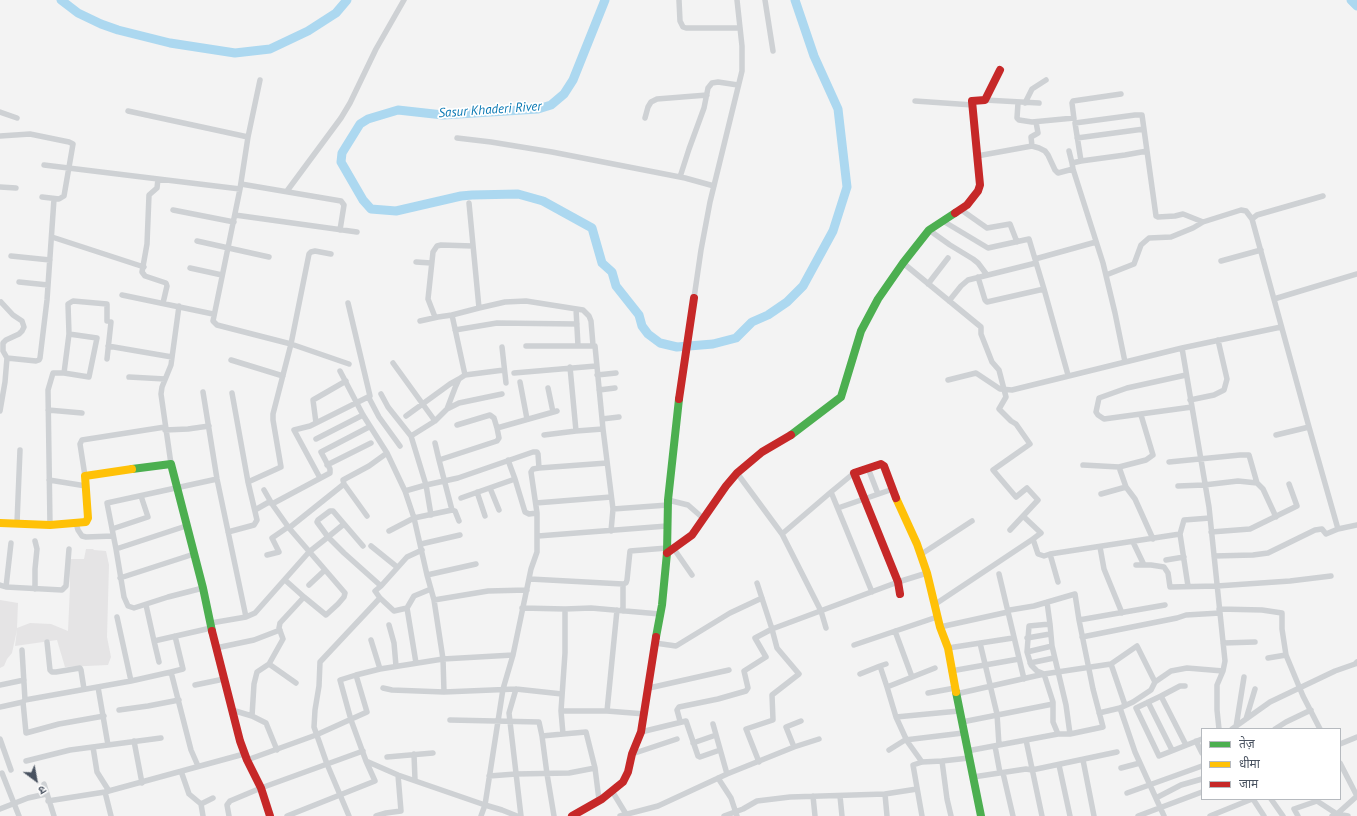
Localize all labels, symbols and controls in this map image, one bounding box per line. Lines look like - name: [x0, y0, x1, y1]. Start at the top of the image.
- water label: Sasur Khaderi River: [438, 99, 542, 121]
- legend: [1201, 728, 1341, 800]
- text: तेज़: [1239, 736, 1255, 751]
- text: धीमा: [1239, 756, 1260, 771]
- north arrow: [16, 760, 56, 800]
- text: जाम: [1239, 776, 1258, 791]
- text: उ: [36, 783, 49, 798]

